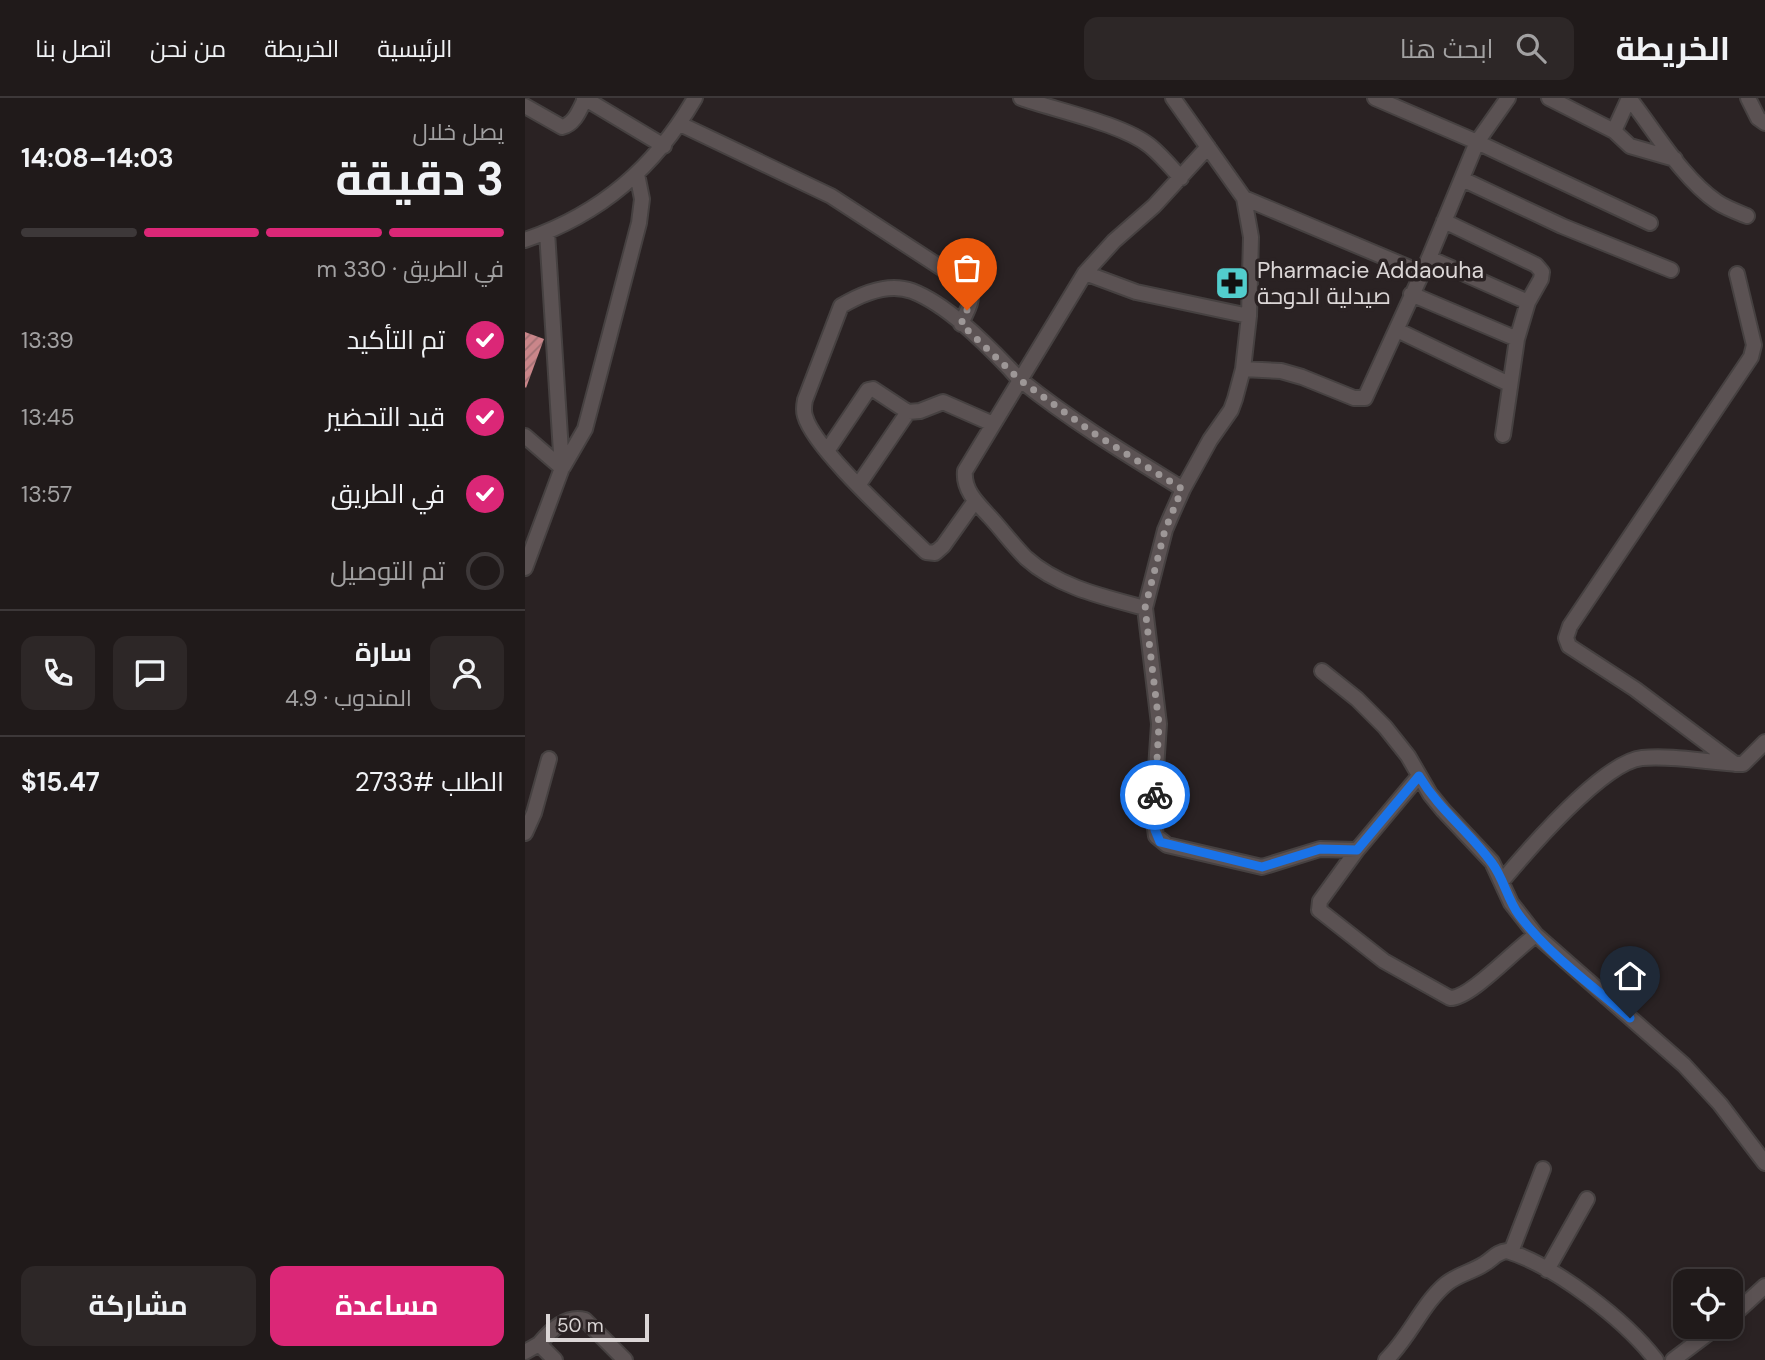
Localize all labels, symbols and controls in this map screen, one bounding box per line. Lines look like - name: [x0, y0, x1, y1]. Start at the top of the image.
- search box: [1084, 17, 1574, 80]
- text: الخريطة: [1616, 27, 1730, 70]
- icon: search: [1512, 29, 1550, 67]
- text: ابحث هنا: [1400, 32, 1494, 66]
- text: اتصل بنا: [35, 33, 112, 64]
- text: من نحن: [150, 33, 226, 64]
- text: الخريطة: [264, 33, 339, 64]
- text: الرئيسية: [377, 33, 452, 64]
- text: يصل خلال: [413, 117, 504, 147]
- text: 14:03–14:08: [21, 141, 174, 175]
- text: 3 دقيقة: [335, 149, 504, 209]
- pin: [937, 238, 997, 310]
- icon: bag: [948, 249, 986, 287]
- text: في الطريق · 330 m: [317, 254, 504, 284]
- place label: Pharmacie Addaouha صيدلية الدوحة: [1257, 255, 1484, 311]
- pharmacy icon: Pharmacie Addaouha صيدلية الدوحة: [1213, 264, 1251, 302]
- icon: check: [466, 321, 504, 359]
- text: تم التأكيد: [347, 323, 445, 357]
- text: 13:39: [21, 325, 74, 355]
- icon: check: [466, 398, 504, 436]
- text: قيد التحضير: [326, 400, 445, 434]
- text: 13:45: [21, 402, 74, 432]
- icon: check: [466, 475, 504, 513]
- text: في الطريق: [331, 477, 445, 511]
- text: 13:57: [21, 479, 72, 509]
- text: تم التوصيل: [330, 554, 445, 588]
- text: سارة: [355, 635, 412, 669]
- button: phone: [21, 636, 95, 710]
- button: chat: [113, 636, 187, 710]
- button: person: [430, 636, 504, 710]
- text: المندوب · 4.9: [285, 683, 412, 713]
- courier: [1120, 760, 1190, 830]
- text: $15.47: [21, 765, 100, 799]
- text: الطلب #2733: [355, 765, 504, 799]
- icon: bike: [1136, 776, 1174, 814]
- pin: [1600, 946, 1660, 1018]
- icon: home: [1611, 957, 1649, 995]
- button: مشاركة: [21, 1266, 256, 1346]
- button: مساعدة: [270, 1266, 504, 1346]
- map controls: [1673, 1269, 1743, 1339]
- button: locate: [1673, 1269, 1743, 1339]
- scale bar: [546, 1311, 649, 1343]
- text: 50 m: [557, 1313, 604, 1338]

